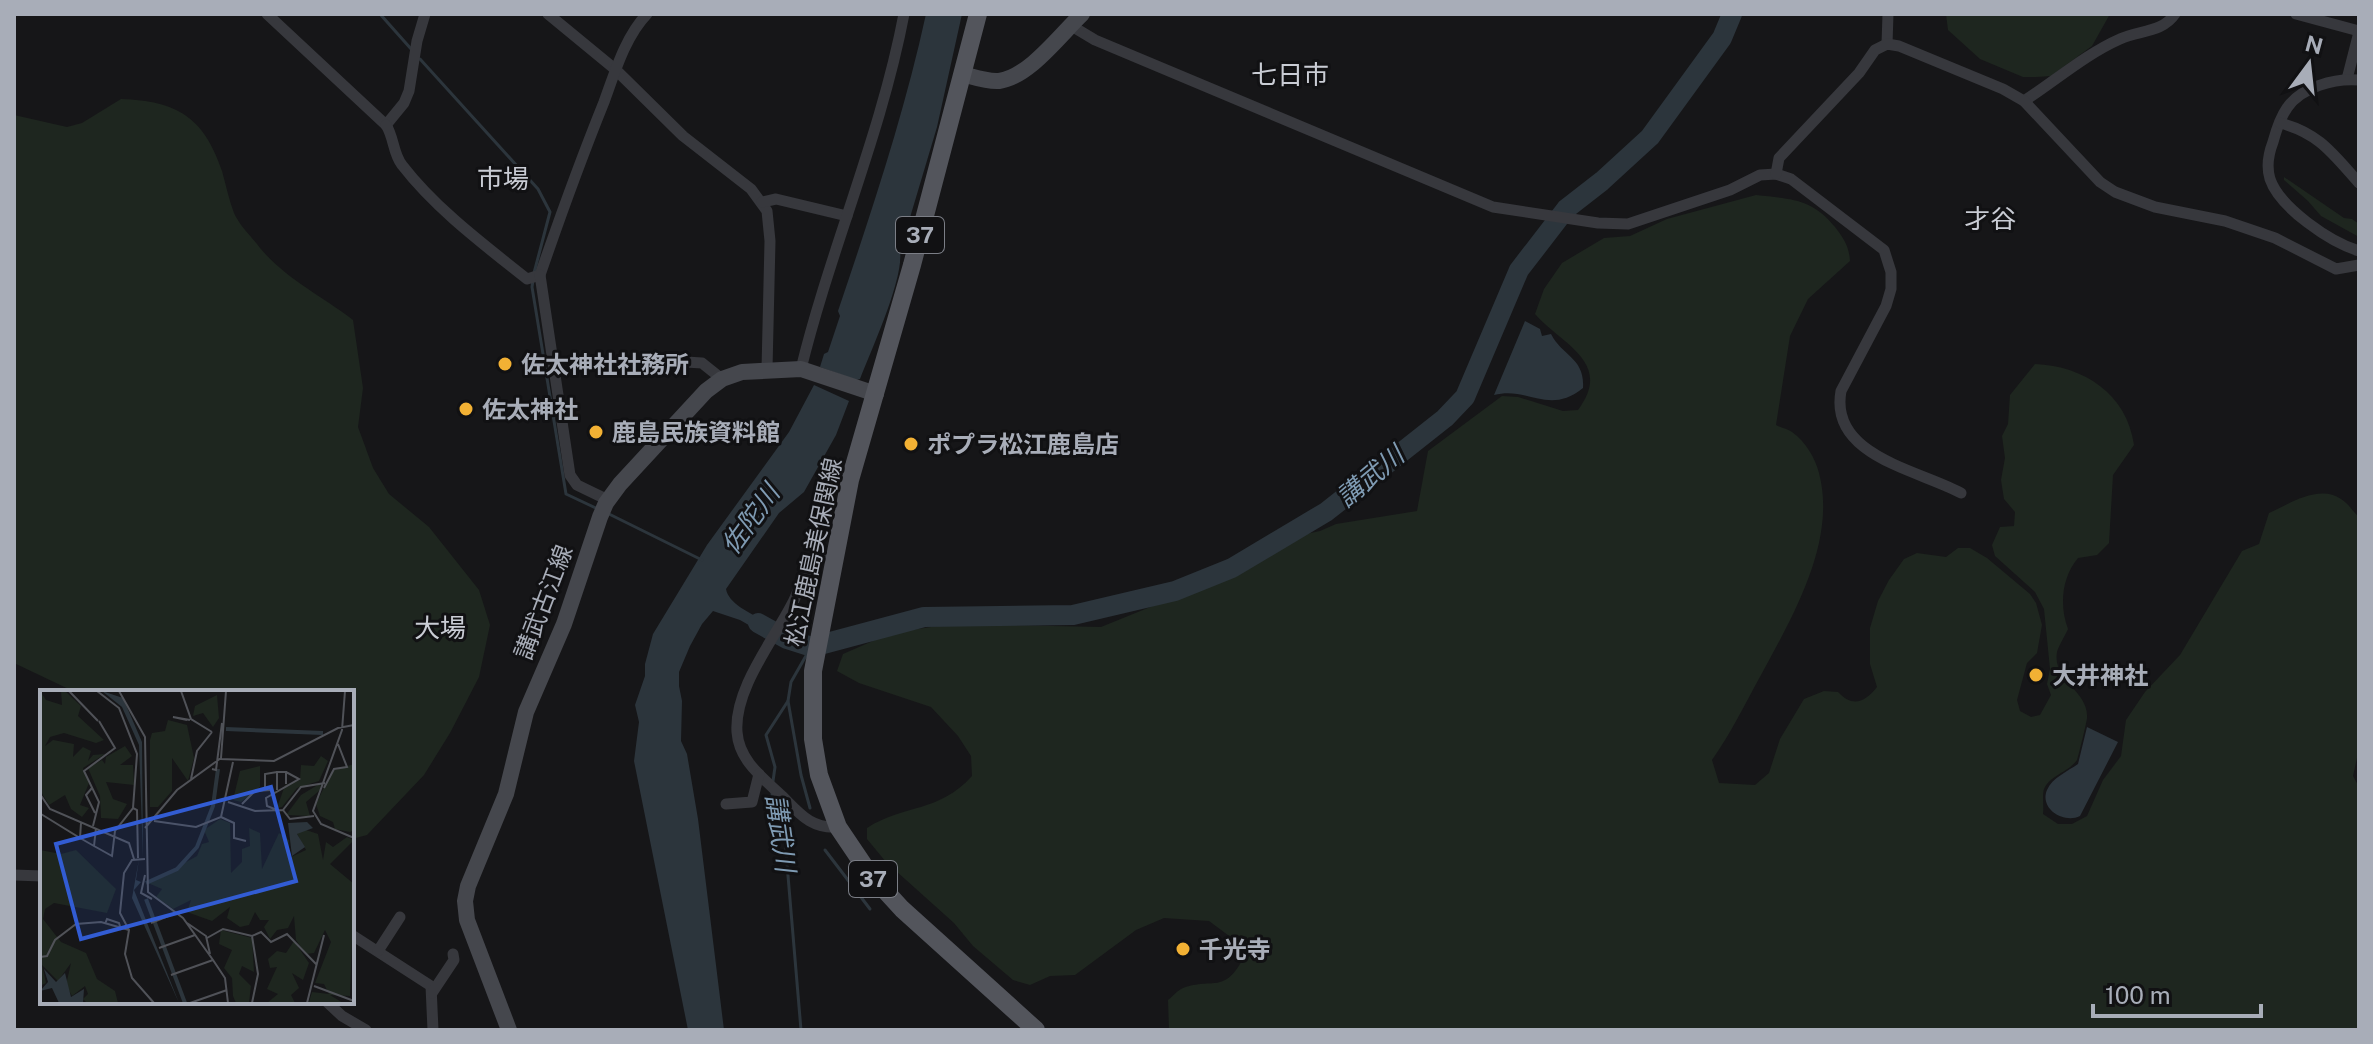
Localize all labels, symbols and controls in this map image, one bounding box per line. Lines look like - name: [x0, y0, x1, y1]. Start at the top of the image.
- north arrow: [2269, 24, 2349, 104]
- text: N: [2302, 30, 2326, 59]
- district label: 七日市: [1251, 59, 1329, 90]
- district label: 市場: [477, 163, 529, 194]
- district label: 才谷: [1964, 203, 2016, 234]
- road number: 37: [896, 217, 944, 253]
- place label: 佐太神社社務所: [521, 350, 689, 378]
- marker: 佐太神社社務所: [496, 355, 514, 373]
- place label: 佐太神社: [482, 395, 578, 423]
- marker: 佐太神社: [457, 400, 475, 418]
- place label: 鹿島民族資料館: [612, 418, 780, 446]
- marker: 鹿島民族資料館: [587, 423, 605, 441]
- place label: ポプラ松江鹿島店: [927, 430, 1119, 458]
- marker: ポプラ松江鹿島店: [902, 435, 920, 453]
- water label: 講武川: [1330, 437, 1412, 513]
- street label: 松江鹿島美保関線: [779, 455, 847, 649]
- water label: 佐陀川: [715, 476, 787, 560]
- street label: 講武古江線: [508, 541, 578, 663]
- district label: 大場: [414, 612, 466, 643]
- place label: 大井神社: [2052, 661, 2148, 689]
- marker: 大井神社: [2027, 666, 2045, 684]
- inset map: [40, 690, 354, 1004]
- water label: 講武川: [760, 792, 802, 877]
- road number: 37: [849, 861, 897, 897]
- place label: 千光寺: [1199, 935, 1271, 963]
- marker: 千光寺: [1174, 940, 1192, 958]
- scale bar: [2093, 968, 2261, 1018]
- text: 100 m: [2105, 981, 2171, 1009]

